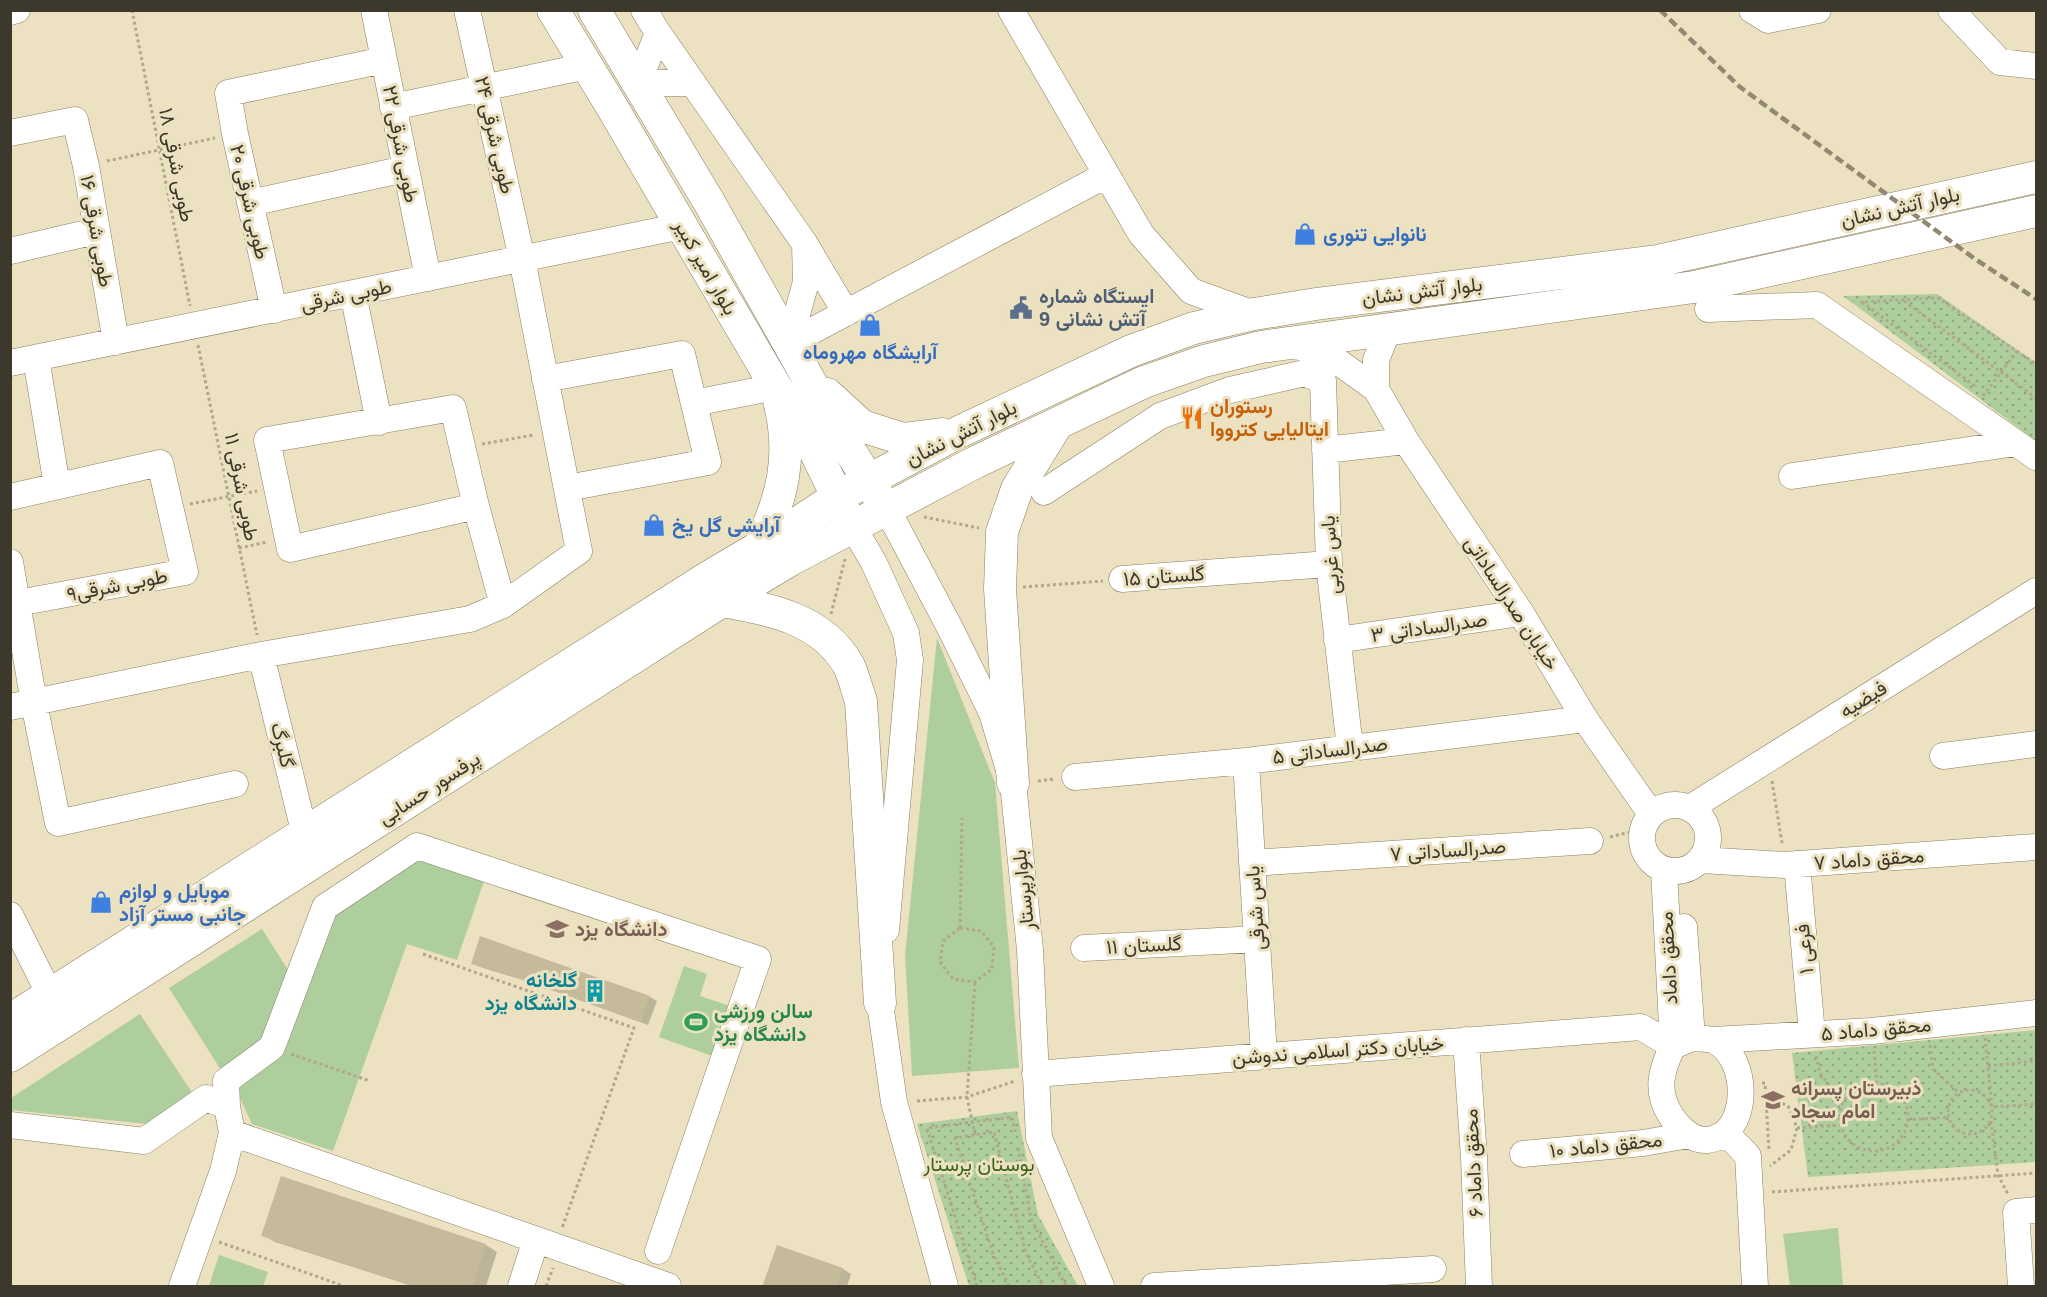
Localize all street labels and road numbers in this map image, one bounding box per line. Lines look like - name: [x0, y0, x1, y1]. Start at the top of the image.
- street label: طوبی شرقی ۲۴: [469, 74, 519, 196]
- street label: طوبی شرقی ۲۲: [377, 84, 423, 205]
- street label: طوبی شرقی ۱۸: [153, 106, 199, 224]
- street label: طوبی شرقی ۲۰: [224, 143, 274, 262]
- street label: طوبی شرقی ۱۶: [74, 173, 118, 289]
- street label: بلوار آتش نشان: [1838, 183, 1962, 233]
- street label: بلوار امیر کبیر: [668, 215, 742, 319]
- street label: بلوار آتش نشان: [1360, 273, 1484, 311]
- street label: طوبی شرقی: [298, 275, 394, 317]
- street label: بلوار آتش نشان: [902, 396, 1021, 472]
- street label: طوبی شرقی ۱۱: [219, 431, 263, 543]
- street label: یاس غربی: [1316, 515, 1346, 595]
- street label: خیابان صدرالساداتی: [1459, 532, 1563, 675]
- street label: گلستان ۱۵: [1122, 562, 1206, 590]
- street label: طوبی شرقی۹: [65, 564, 170, 608]
- street label: صدرالساداتی ۳: [1369, 608, 1489, 648]
- street label: فیضیه: [1835, 676, 1891, 723]
- street label: گلبرگ: [265, 720, 299, 770]
- street label: صدرالساداتی ۵: [1271, 732, 1389, 770]
- street label: پرفسور حسابی: [374, 747, 486, 832]
- street label: صدرالساداتی ۷: [1389, 835, 1507, 867]
- street label: محقق داماد ۷: [1813, 844, 1925, 875]
- street label: بلوارپرستار: [1008, 848, 1041, 933]
- street label: یاس شرقی: [1241, 865, 1271, 951]
- street label: محقق داماد: [1655, 911, 1682, 1005]
- street label: فرعی ۱: [1791, 923, 1819, 975]
- street label: گلستان ۱۱: [1106, 932, 1182, 958]
- street label: محقق داماد ۵: [1820, 1013, 1932, 1046]
- street label: خيابان دکتر اسلامی ندوشن: [1231, 1032, 1445, 1070]
- street label: محقق داماد ۶: [1459, 1108, 1488, 1218]
- street label: محقق داماد ۱۰: [1549, 1128, 1663, 1163]

